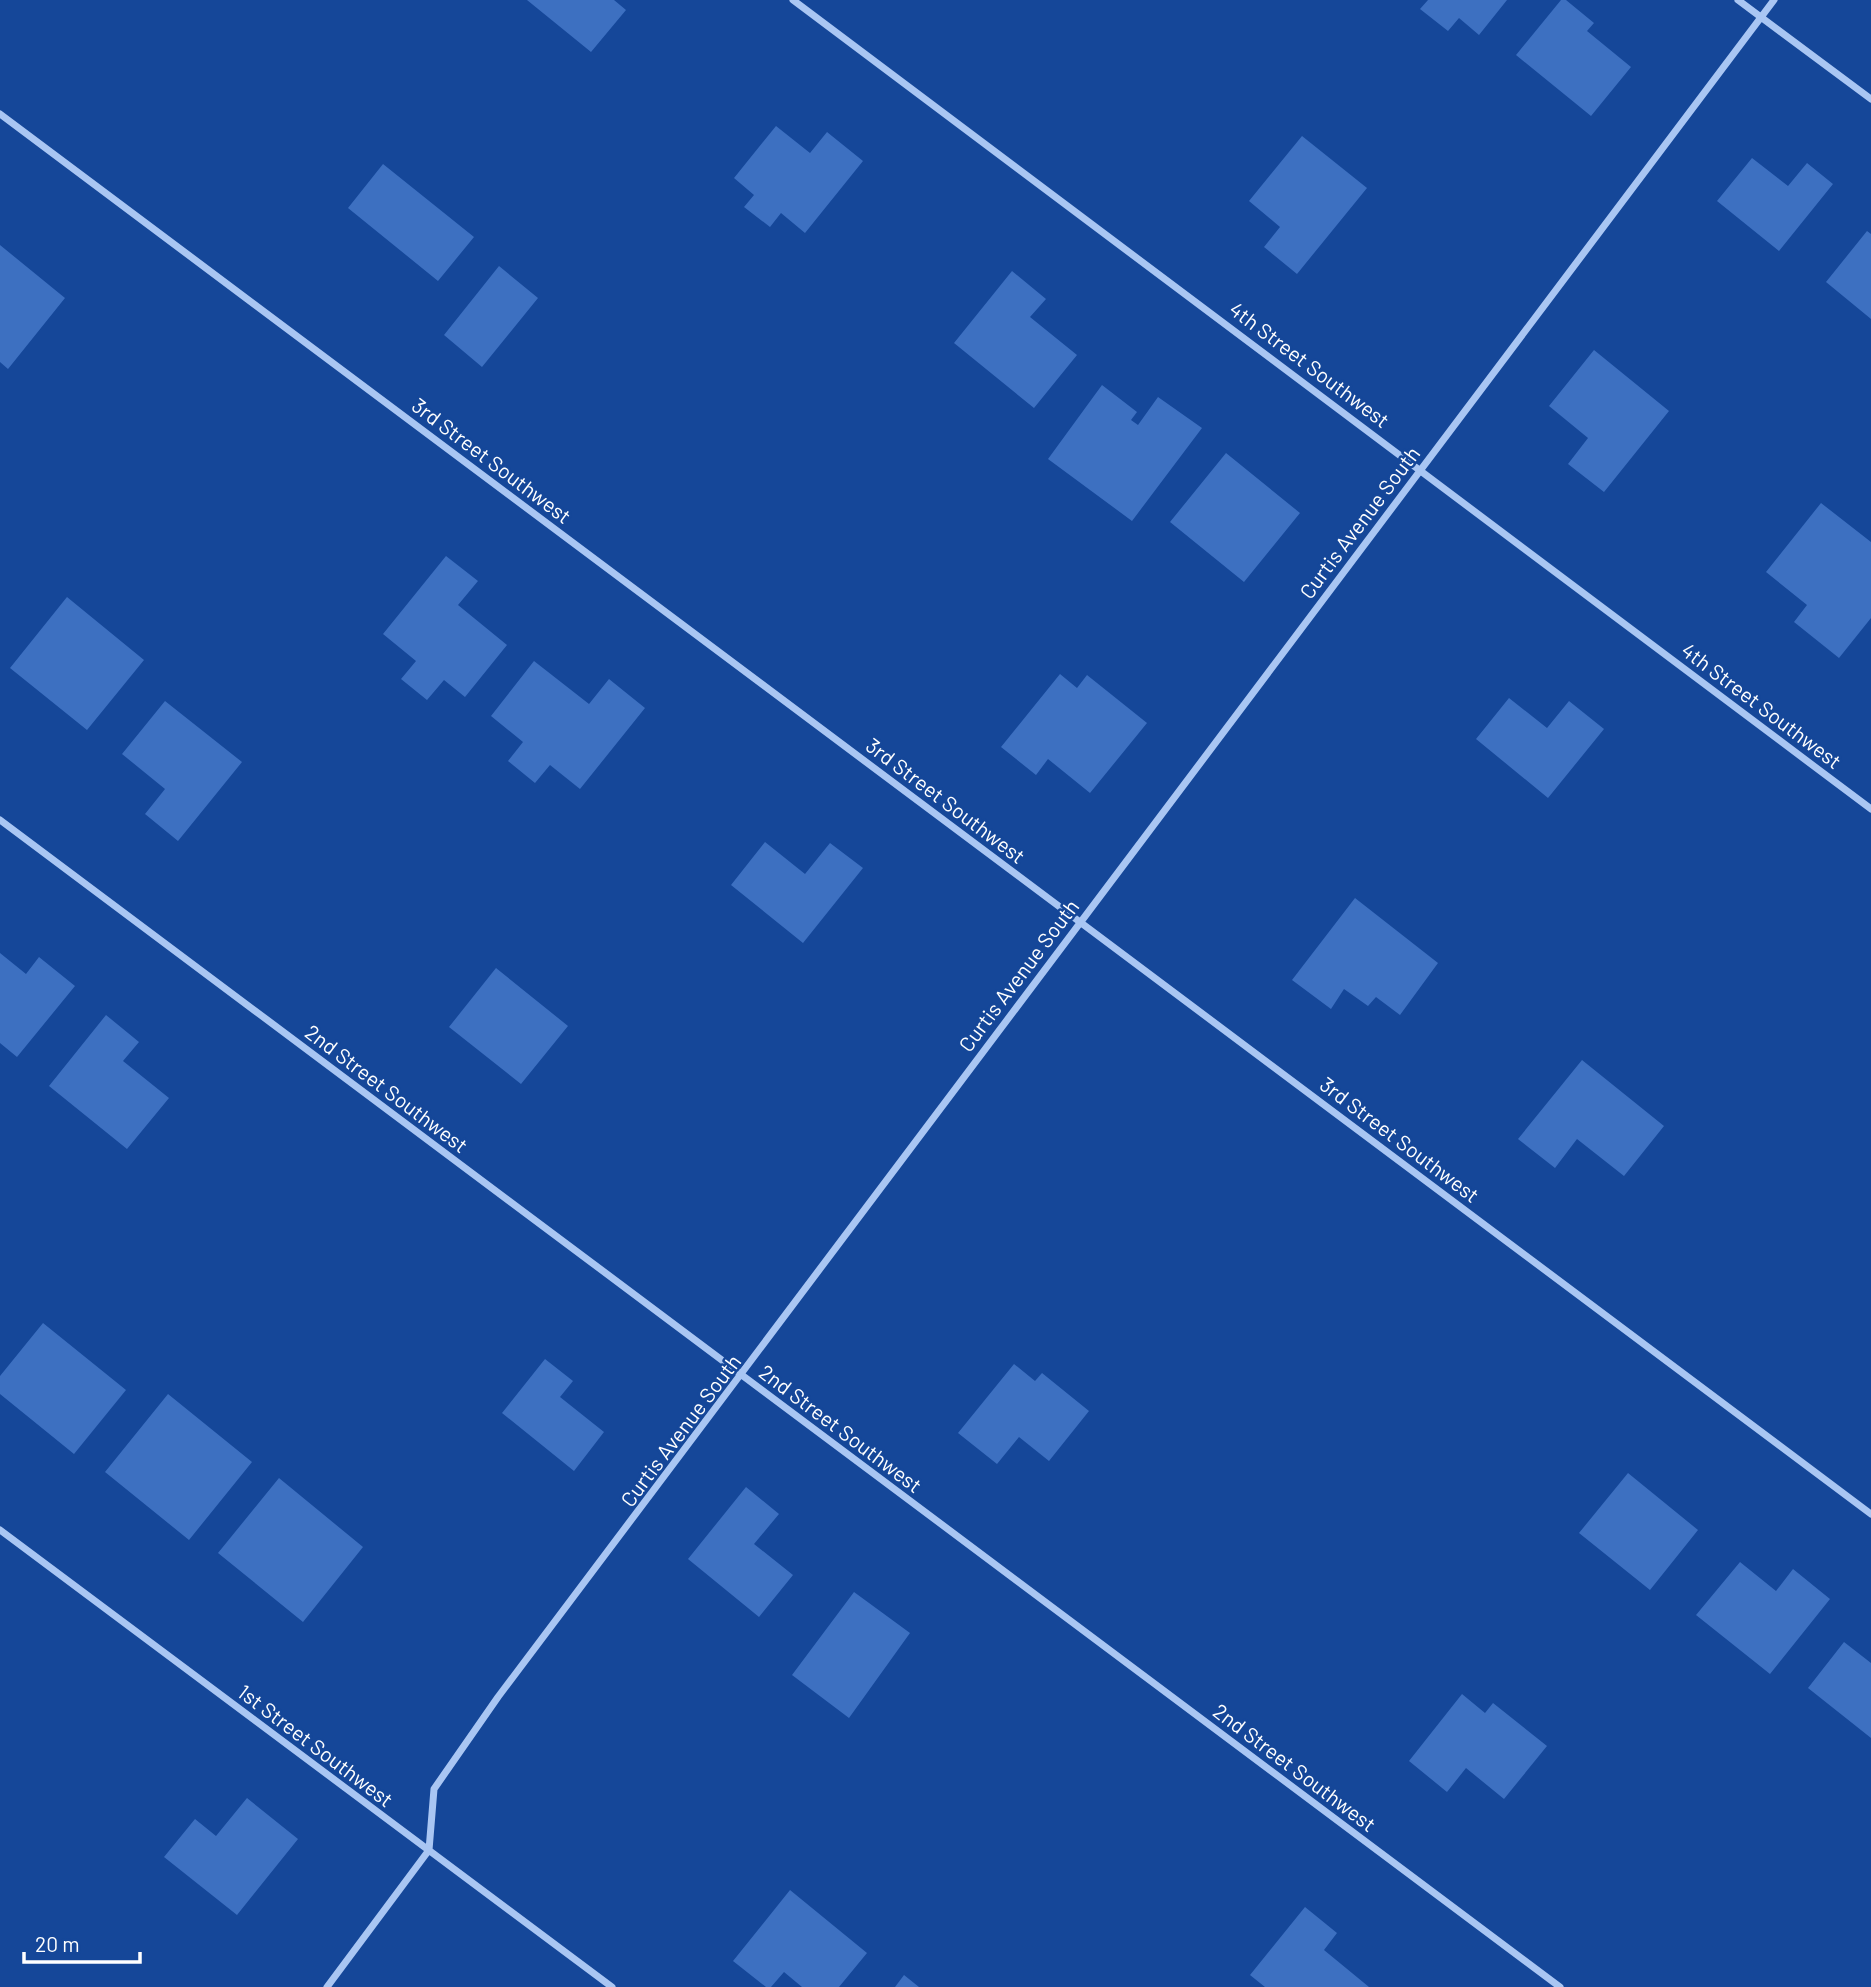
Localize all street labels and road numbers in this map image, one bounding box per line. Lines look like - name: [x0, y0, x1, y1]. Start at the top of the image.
- street label: 4th Street Southwest: [1225, 296, 1395, 432]
- street label: 3rd Street Southwest: [407, 392, 577, 528]
- street label: Curtis Avenue South: [1294, 441, 1424, 603]
- street label: 4th Street Southwest: [1677, 637, 1847, 773]
- street label: 3rd Street Southwest: [861, 732, 1031, 868]
- street label: Curtis Avenue South: [953, 894, 1083, 1056]
- street label: 2nd Street Southwest: [301, 1019, 473, 1157]
- street label: 3rd Street Southwest: [1315, 1071, 1485, 1207]
- street label: Curtis Avenue South: [615, 1349, 745, 1511]
- street label: 2nd Street Southwest: [755, 1359, 927, 1497]
- street label: 1st Street Southwest: [233, 1678, 399, 1812]
- street label: 2nd Street Southwest: [1209, 1698, 1381, 1836]

